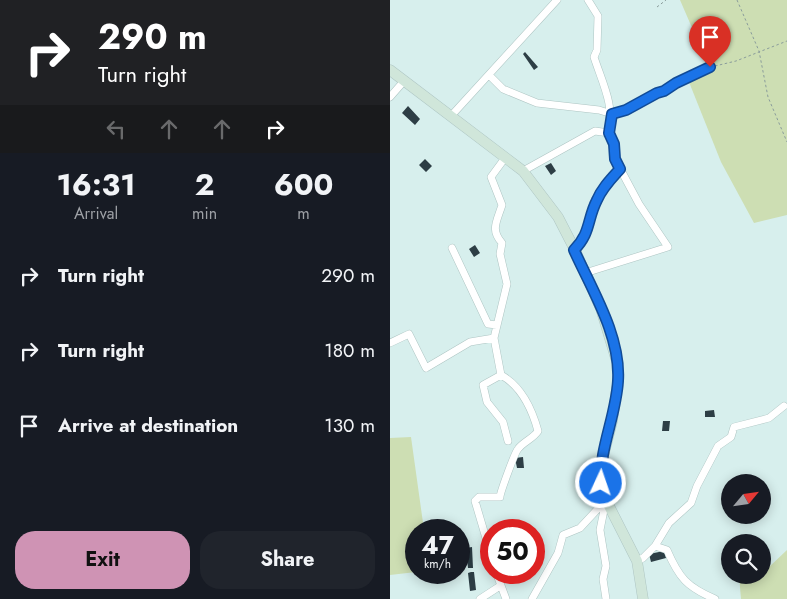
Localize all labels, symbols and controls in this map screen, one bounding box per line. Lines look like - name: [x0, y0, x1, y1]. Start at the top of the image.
- text: 290 m: [98, 12, 207, 62]
- pin: [689, 16, 731, 67]
- icon: right: [15, 20, 80, 85]
- icon: arrive: [696, 23, 724, 51]
- text: Turn right: [98, 58, 186, 90]
- icon: left: [102, 115, 130, 143]
- icon: ahead: [155, 115, 183, 143]
- icon: ahead: [208, 115, 236, 143]
- icon: right: [261, 115, 289, 143]
- text: 16:31: [57, 163, 135, 206]
- text: 2: [195, 163, 214, 206]
- text: 600: [274, 163, 333, 206]
- text: Arrival: [74, 202, 118, 225]
- text: min: [192, 202, 217, 225]
- text: m: [297, 202, 310, 225]
- icon: right: [15, 262, 43, 290]
- text: Turn right: [58, 262, 144, 289]
- text: 290 m: [321, 262, 375, 289]
- icon: right: [15, 337, 43, 365]
- text: Turn right: [58, 337, 144, 364]
- text: 180 m: [324, 337, 375, 364]
- icon: arrive: [15, 412, 43, 440]
- text: Arrive at destination: [58, 412, 238, 439]
- text: 130 m: [324, 412, 375, 439]
- position arrow: [574, 456, 626, 508]
- north arrow: [721, 474, 771, 524]
- map controls: [721, 474, 771, 584]
- speed limit sign: 50: [480, 519, 545, 584]
- text: 47: [421, 527, 454, 563]
- button: Exit: [15, 531, 190, 589]
- button: Share: [200, 531, 375, 589]
- button: search: [721, 534, 771, 584]
- text: km/h: [424, 555, 451, 573]

